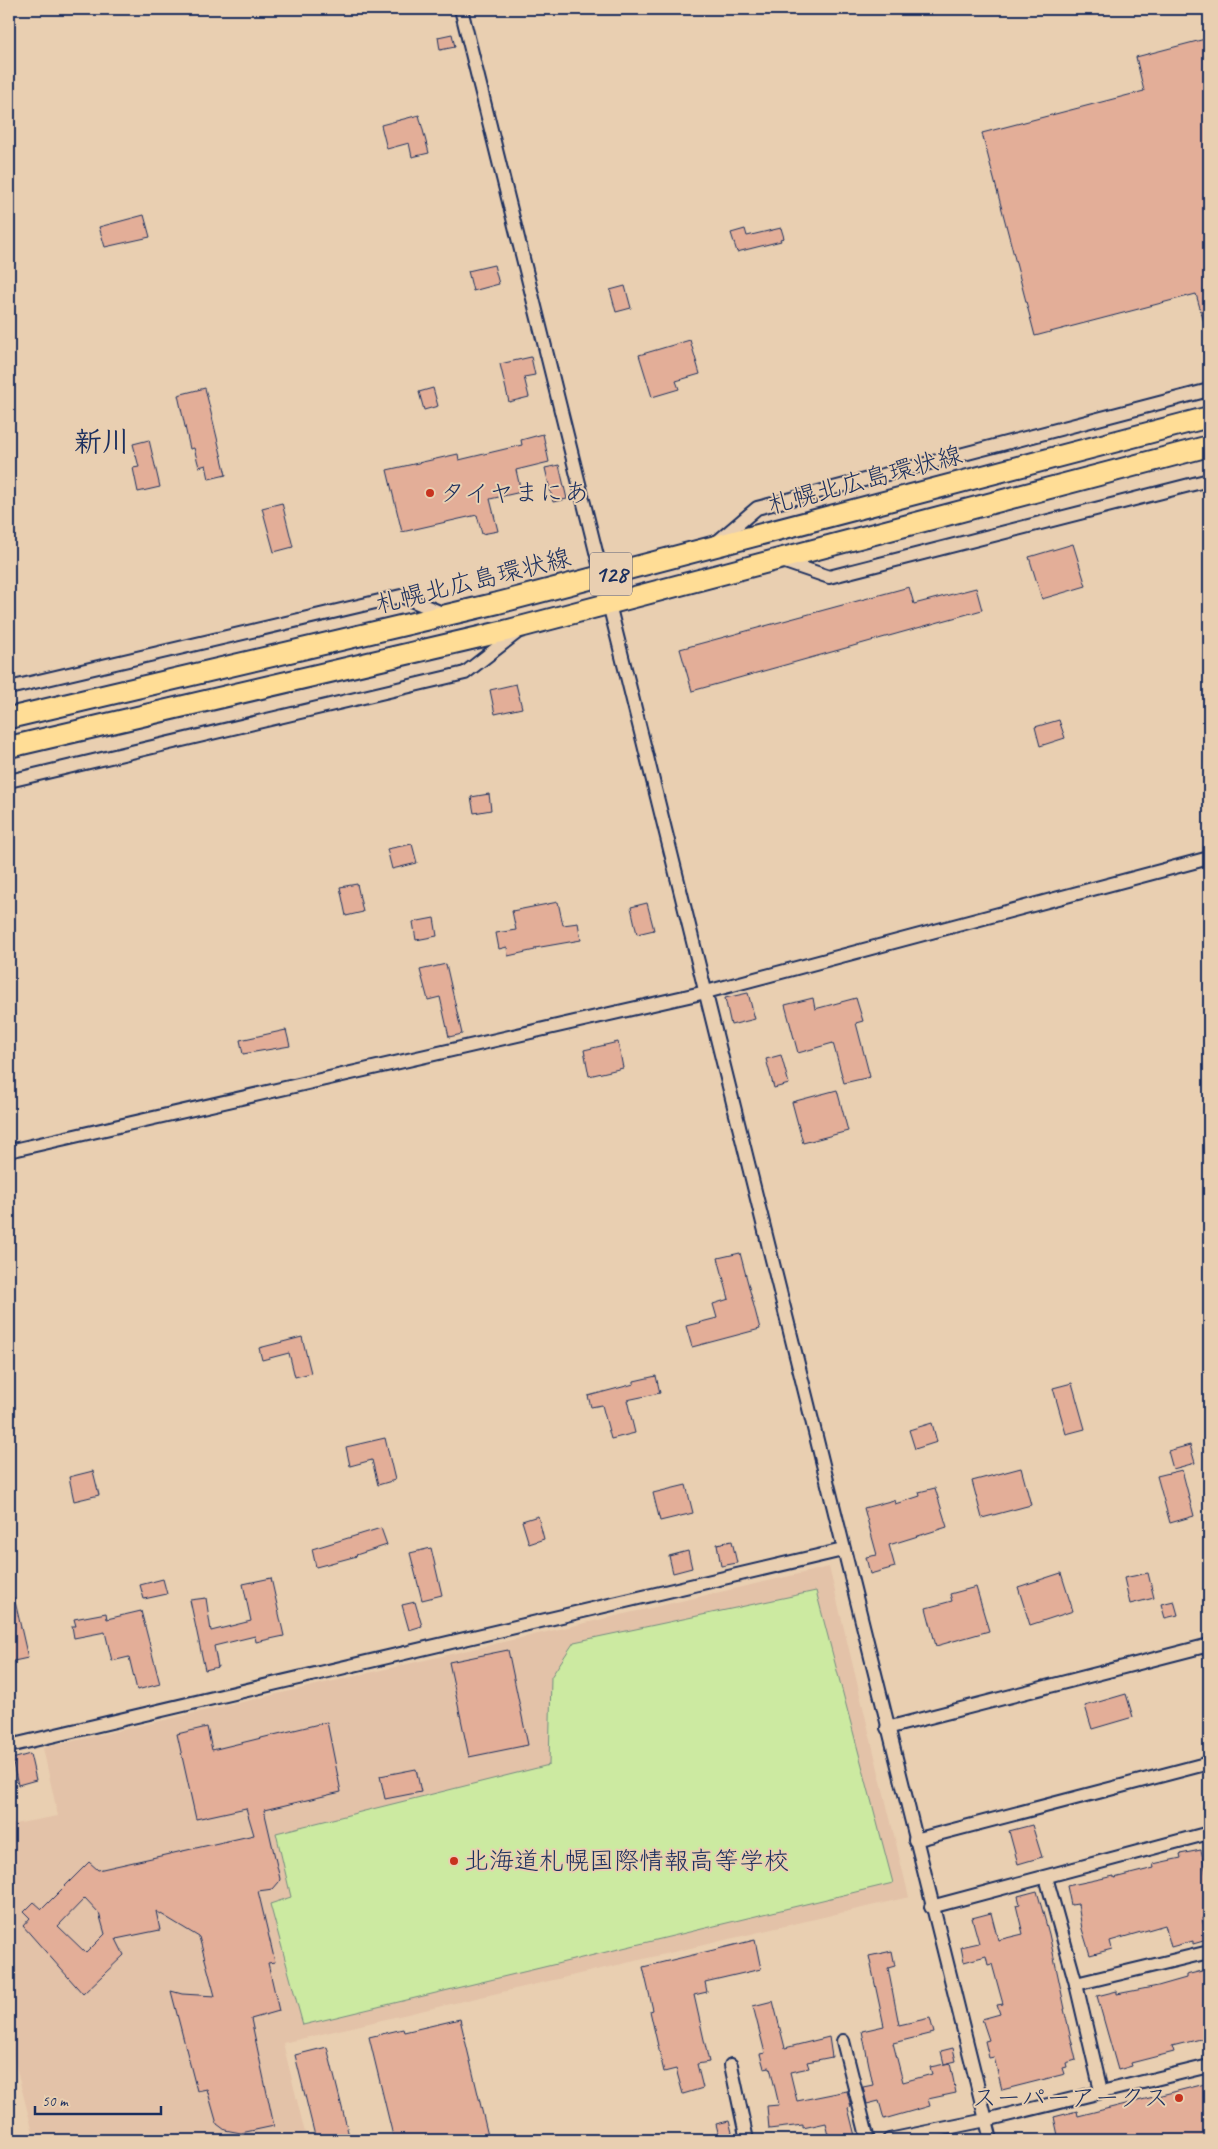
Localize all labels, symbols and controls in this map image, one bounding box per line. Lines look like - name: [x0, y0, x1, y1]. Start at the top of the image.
- district label: 新川: [74, 424, 130, 459]
- street label: 札幌北広島環状線: [764, 439, 966, 521]
- place label: タイヤまにあ: [440, 477, 589, 509]
- marker: タイヤまにあ: [424, 487, 436, 499]
- street label: 札幌北広島環状線: [372, 541, 574, 621]
- road number: 128: [590, 552, 632, 596]
- place label: 北海道札幌国際情報高等学校: [464, 1845, 789, 1877]
- marker: 北海道札幌国際情報高等学校: [448, 1855, 460, 1867]
- place label: スーパーアークス: [972, 2082, 1169, 2114]
- scale bar: [35, 2084, 161, 2116]
- text: 50 m: [42, 2092, 69, 2111]
- marker: スーパーアークス: [1173, 2092, 1185, 2104]

